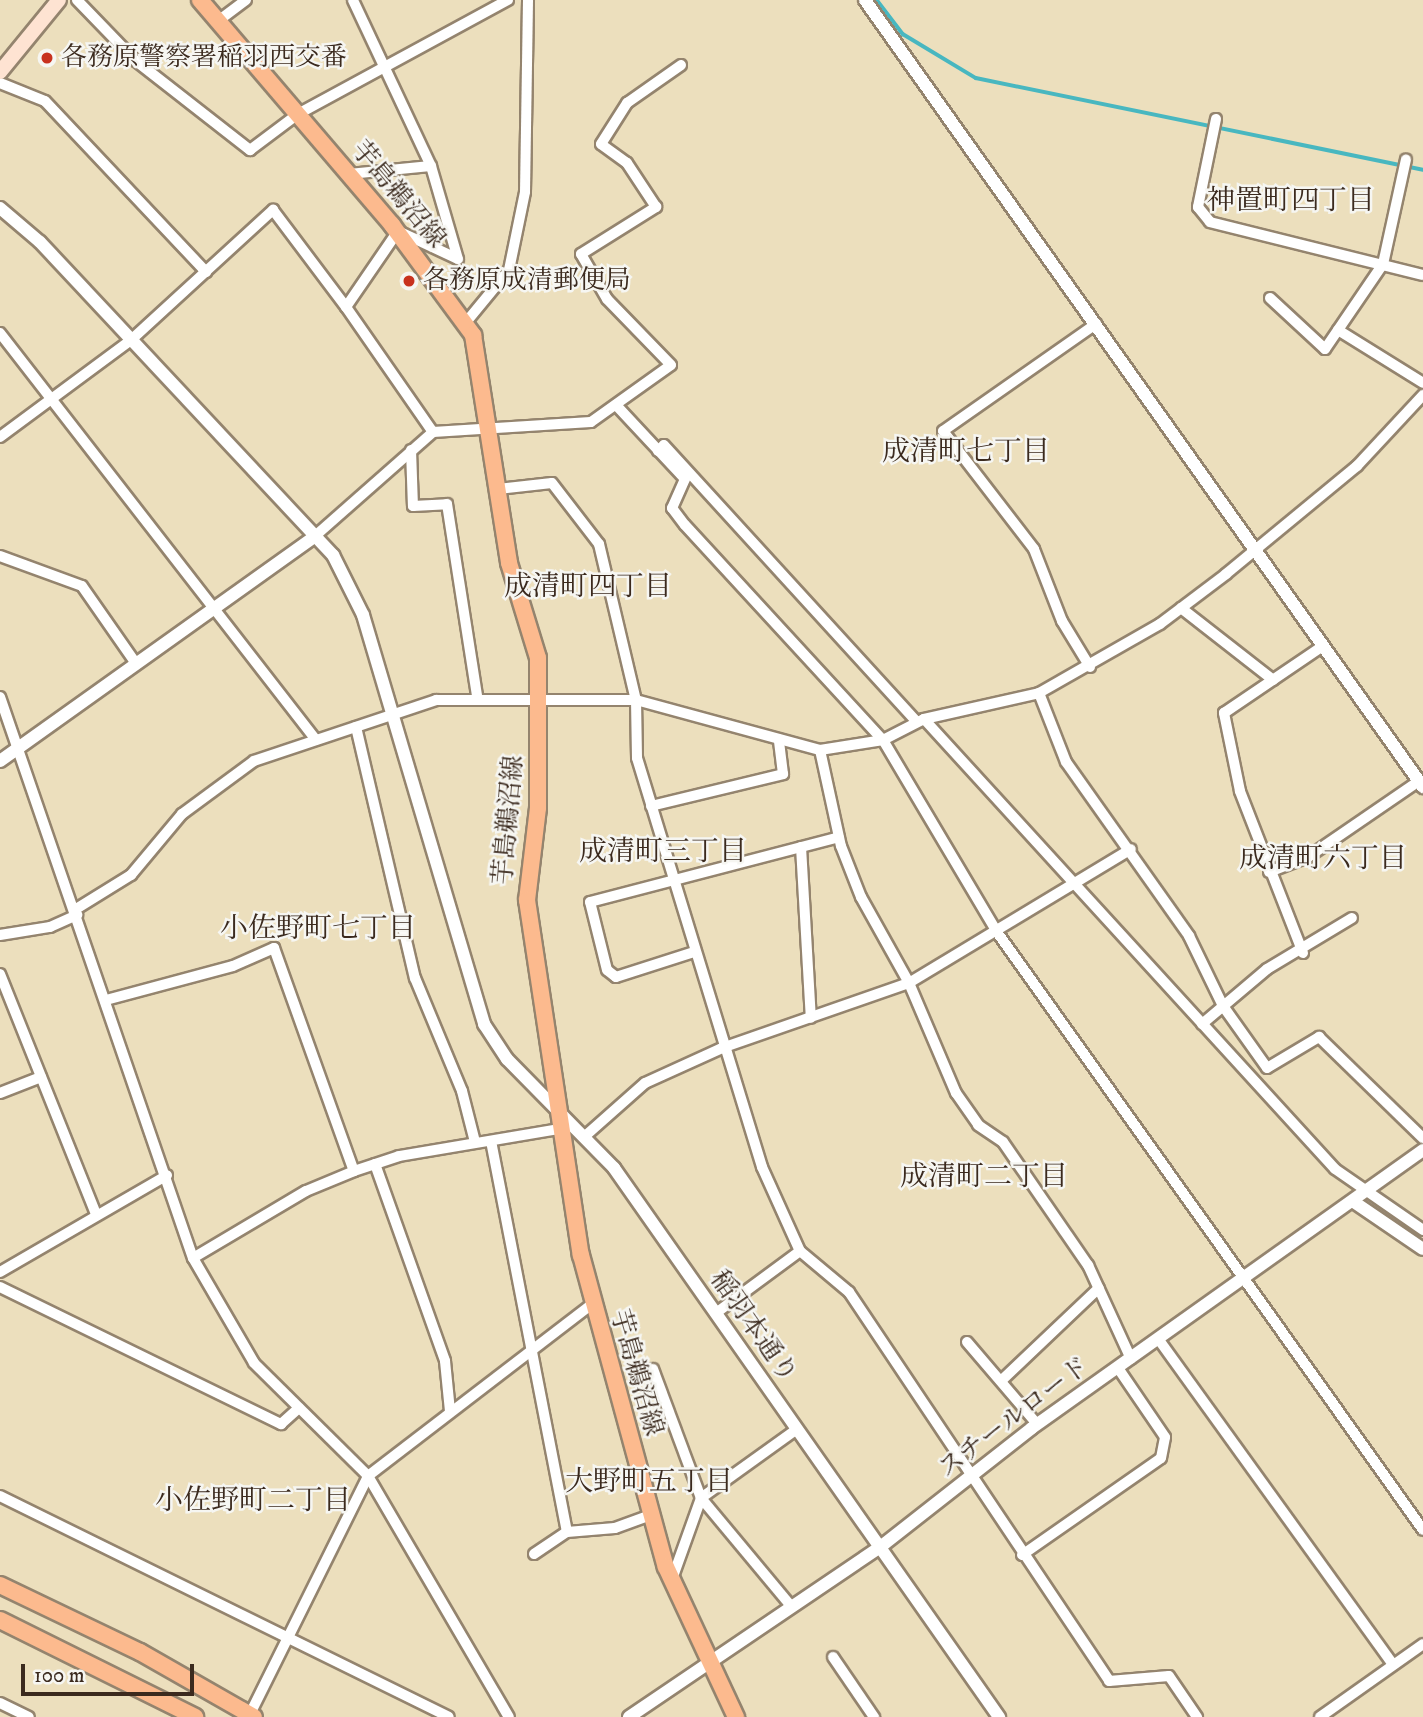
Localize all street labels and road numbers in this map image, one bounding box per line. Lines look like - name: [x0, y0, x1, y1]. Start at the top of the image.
- street label: 芋島鵜沼線: [344, 135, 452, 255]
- street label: 芋島鵜沼線: [488, 754, 530, 886]
- street label: 稲羽本通り: [703, 1265, 803, 1389]
- street label: 芋島鵜沼線: [603, 1306, 669, 1440]
- street label: スチールロード: [932, 1351, 1096, 1485]

